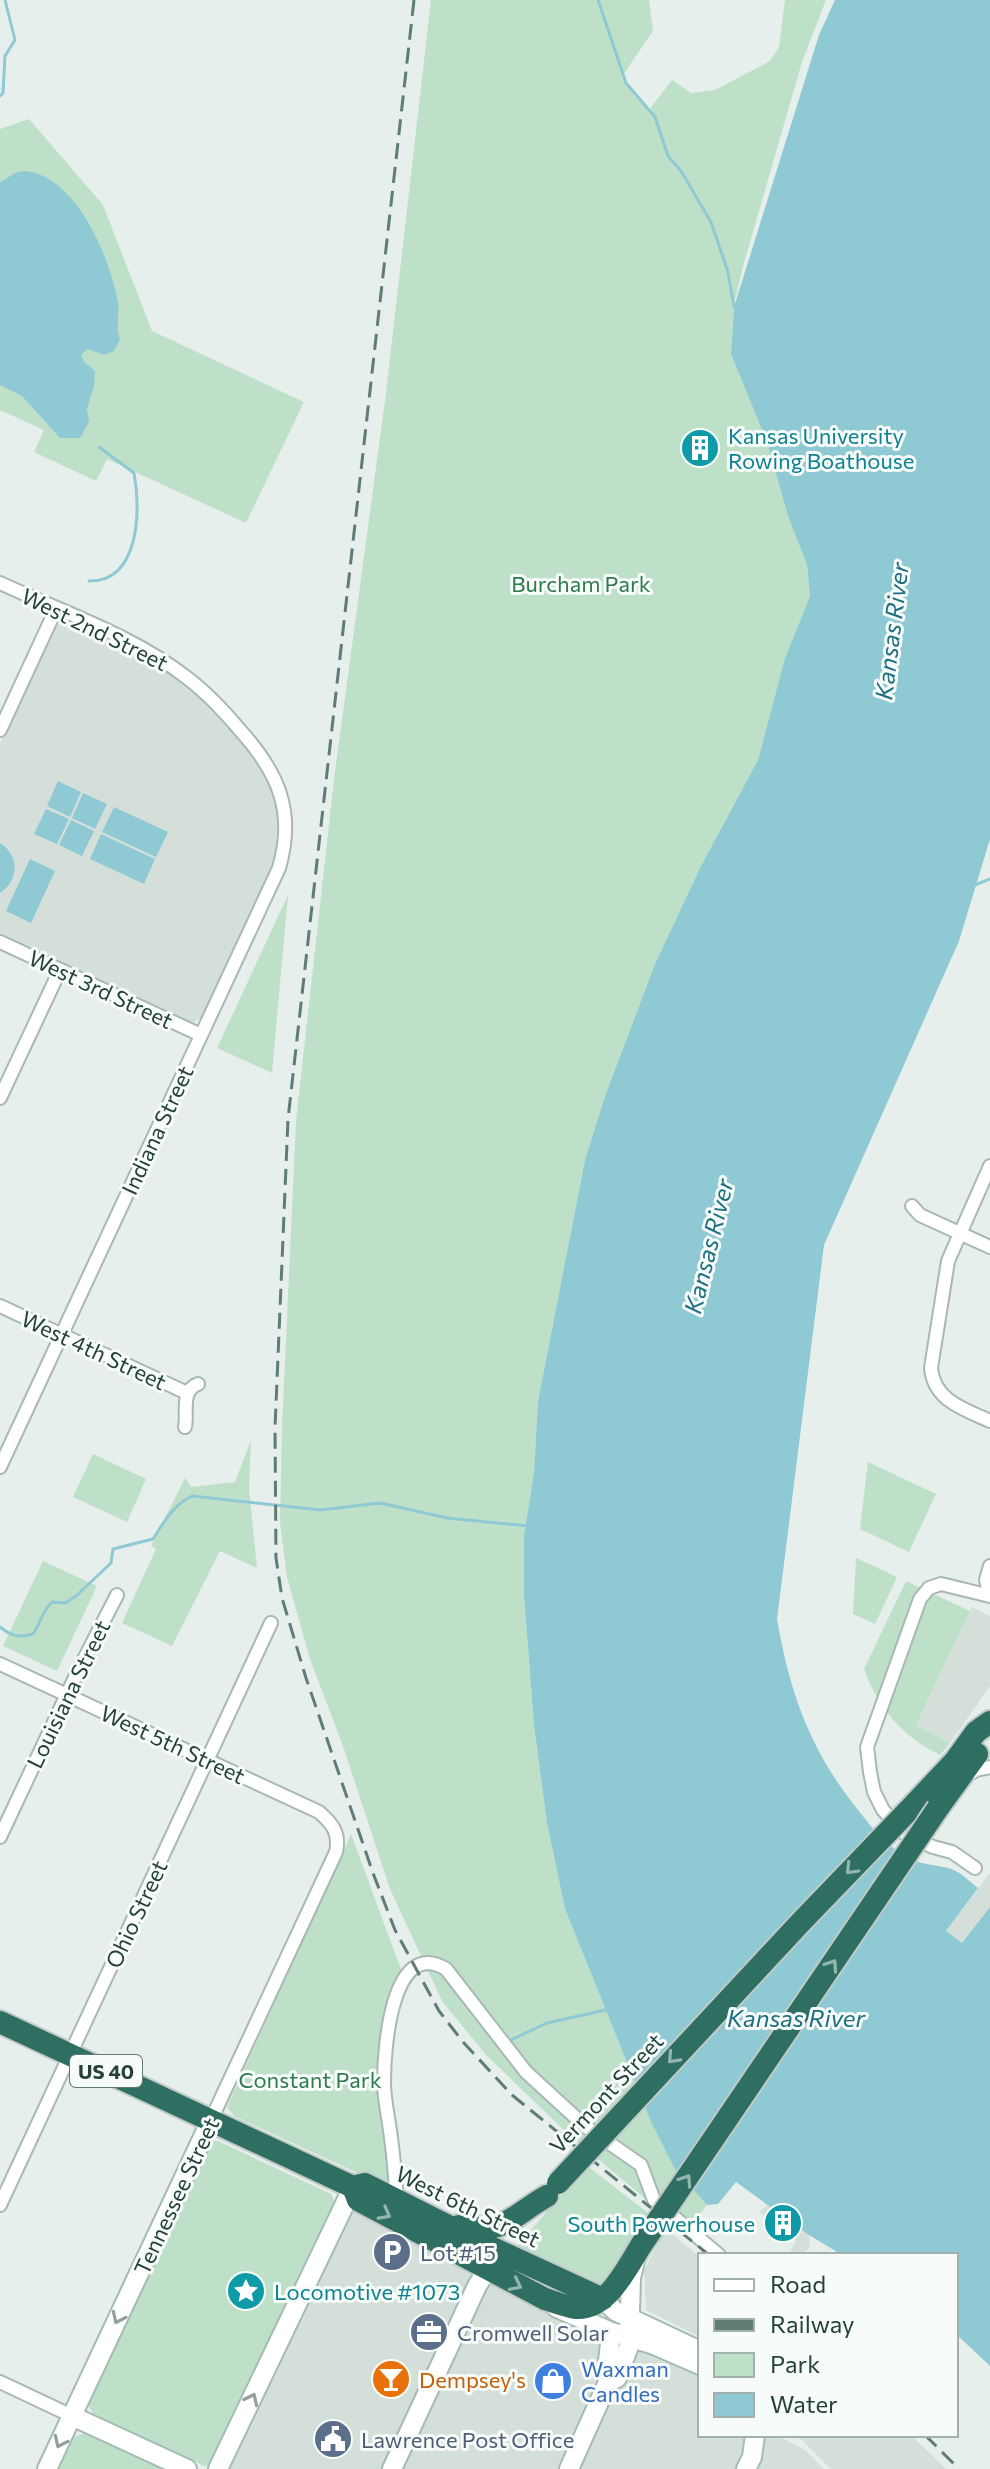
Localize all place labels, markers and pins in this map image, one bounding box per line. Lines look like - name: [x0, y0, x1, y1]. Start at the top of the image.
- place label: Kansas University Rowing Boathouse: [728, 422, 914, 474]
- building icon: Kansas University Rowing Boathouse: [679, 427, 721, 469]
- building icon: South Powerhouse: [762, 2202, 804, 2244]
- place label: South Powerhouse: [567, 2210, 755, 2237]
- parking icon: Lot #15: [371, 2231, 413, 2273]
- place label: Lot #15: [420, 2239, 496, 2266]
- place icon: Locomotive #1073: [225, 2270, 267, 2312]
- place label: Locomotive #1073: [274, 2278, 460, 2305]
- office icon: Cromwell Solar: [408, 2311, 450, 2353]
- place label: Cromwell Solar: [457, 2319, 609, 2346]
- place label: Waxman Candles: [581, 2355, 669, 2407]
- bar icon: Dempsey's: [370, 2358, 412, 2400]
- shop icon: Waxman Candles: [532, 2360, 574, 2402]
- place label: Dempsey's: [419, 2366, 526, 2393]
- public building icon: Lawrence Post Office: [312, 2418, 354, 2460]
- place label: Lawrence Post Office: [361, 2426, 574, 2453]

